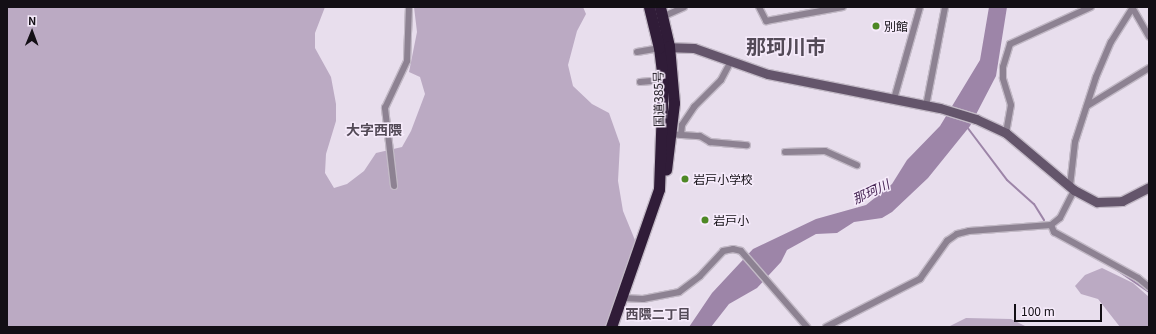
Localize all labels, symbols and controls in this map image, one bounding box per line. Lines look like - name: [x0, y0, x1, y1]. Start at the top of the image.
- north arrow: [12, 12, 52, 52]
- text: N: [28, 12, 36, 28]
- place label: 別館: [884, 19, 908, 33]
- marker: 別館: [871, 21, 881, 31]
- district label: 那珂川市: [746, 33, 826, 57]
- street label: 国道385号: [650, 71, 666, 127]
- district label: 大字西隈: [346, 121, 402, 137]
- place label: 岩戸小学校: [693, 172, 753, 186]
- marker: 岩戸小学校: [680, 174, 690, 184]
- water label: 那珂川: [850, 177, 892, 207]
- place label: 岩戸小: [713, 213, 749, 227]
- marker: 岩戸小: [700, 215, 710, 225]
- scale bar: [1016, 296, 1104, 322]
- text: 100 m: [1021, 302, 1055, 319]
- district label: 西隈二丁目: [626, 306, 690, 322]

